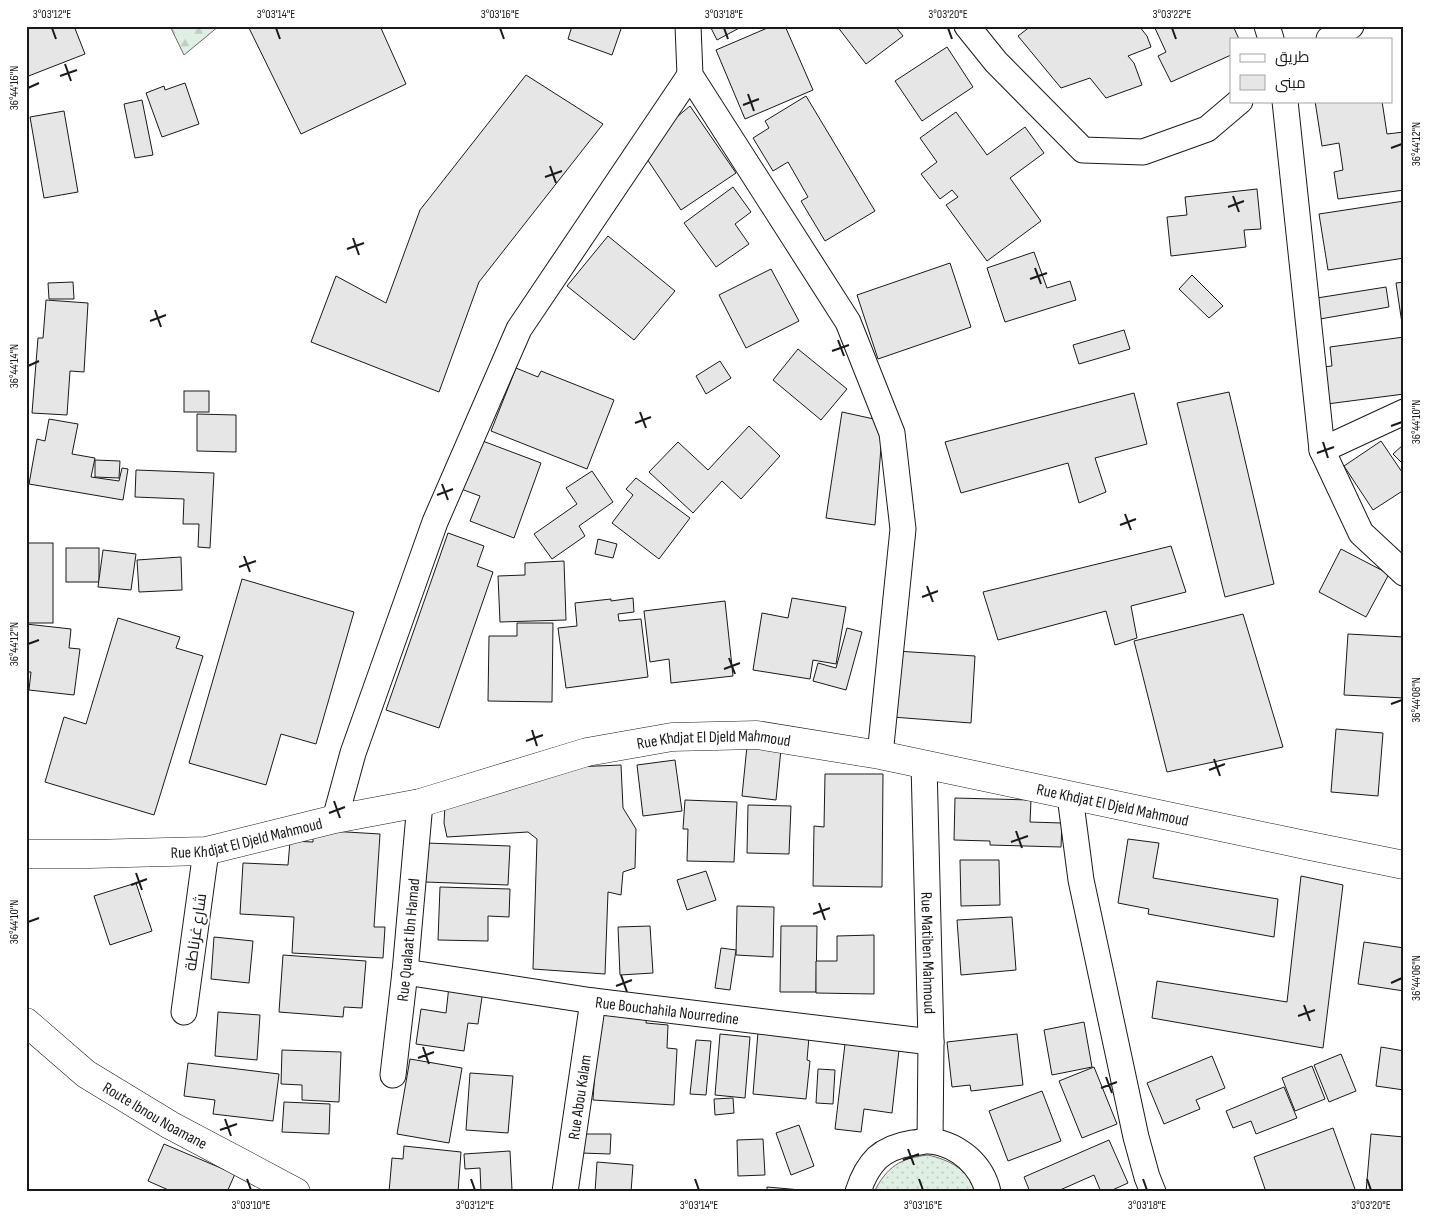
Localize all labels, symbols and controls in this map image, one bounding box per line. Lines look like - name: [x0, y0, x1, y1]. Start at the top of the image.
- text: 3°03'12"E: [33, 7, 71, 22]
- text: 3°03'14"E: [257, 7, 295, 22]
- text: 3°03'16"E: [481, 7, 519, 22]
- text: 3°03'18"E: [705, 7, 743, 22]
- text: 3°03'20"E: [928, 7, 968, 22]
- text: 3°03'22"E: [1152, 7, 1192, 22]
- legend: [1230, 38, 1392, 102]
- text: طريق: [1275, 48, 1309, 67]
- text: 36°44'16"N: [7, 66, 22, 110]
- text: مبنى: [1275, 74, 1306, 93]
- text: 36°44'12"N: [1409, 122, 1424, 166]
- text: 36°44'14"N: [7, 344, 22, 388]
- text: 36°44'10"N: [1409, 400, 1424, 444]
- text: 36°44'12"N: [7, 622, 22, 666]
- text: 36°44'08"N: [1409, 677, 1424, 723]
- street label: Rue Khdjat El Djeld Mahmoud: [635, 727, 792, 754]
- street label: Rue Khdjat El Djeld Mahmoud: [1035, 780, 1190, 831]
- street label: Rue Khdjat El Djeld Mahmoud: [170, 814, 324, 863]
- street label: Rue Qualaat Ibn Hamad: [394, 878, 424, 1002]
- street label: شارع غرناطة: [182, 892, 212, 972]
- street label: Rue Matiben Mahmoud: [916, 892, 938, 1014]
- text: 36°44'10"N: [7, 900, 22, 944]
- text: 36°44'06"N: [1409, 955, 1424, 1001]
- street label: Rue Bouchahila Nourredine: [594, 993, 740, 1030]
- street label: Rue Abou Kalam: [565, 1054, 596, 1141]
- street label: Route Ibnou Noamane: [99, 1078, 210, 1154]
- text: 3°03'10"E: [232, 1198, 270, 1213]
- text: 3°03'12"E: [456, 1198, 494, 1213]
- text: 3°03'14"E: [680, 1198, 718, 1213]
- text: 3°03'16"E: [904, 1198, 942, 1213]
- text: 3°03'18"E: [1128, 1198, 1166, 1213]
- text: 3°03'20"E: [1351, 1198, 1391, 1213]

